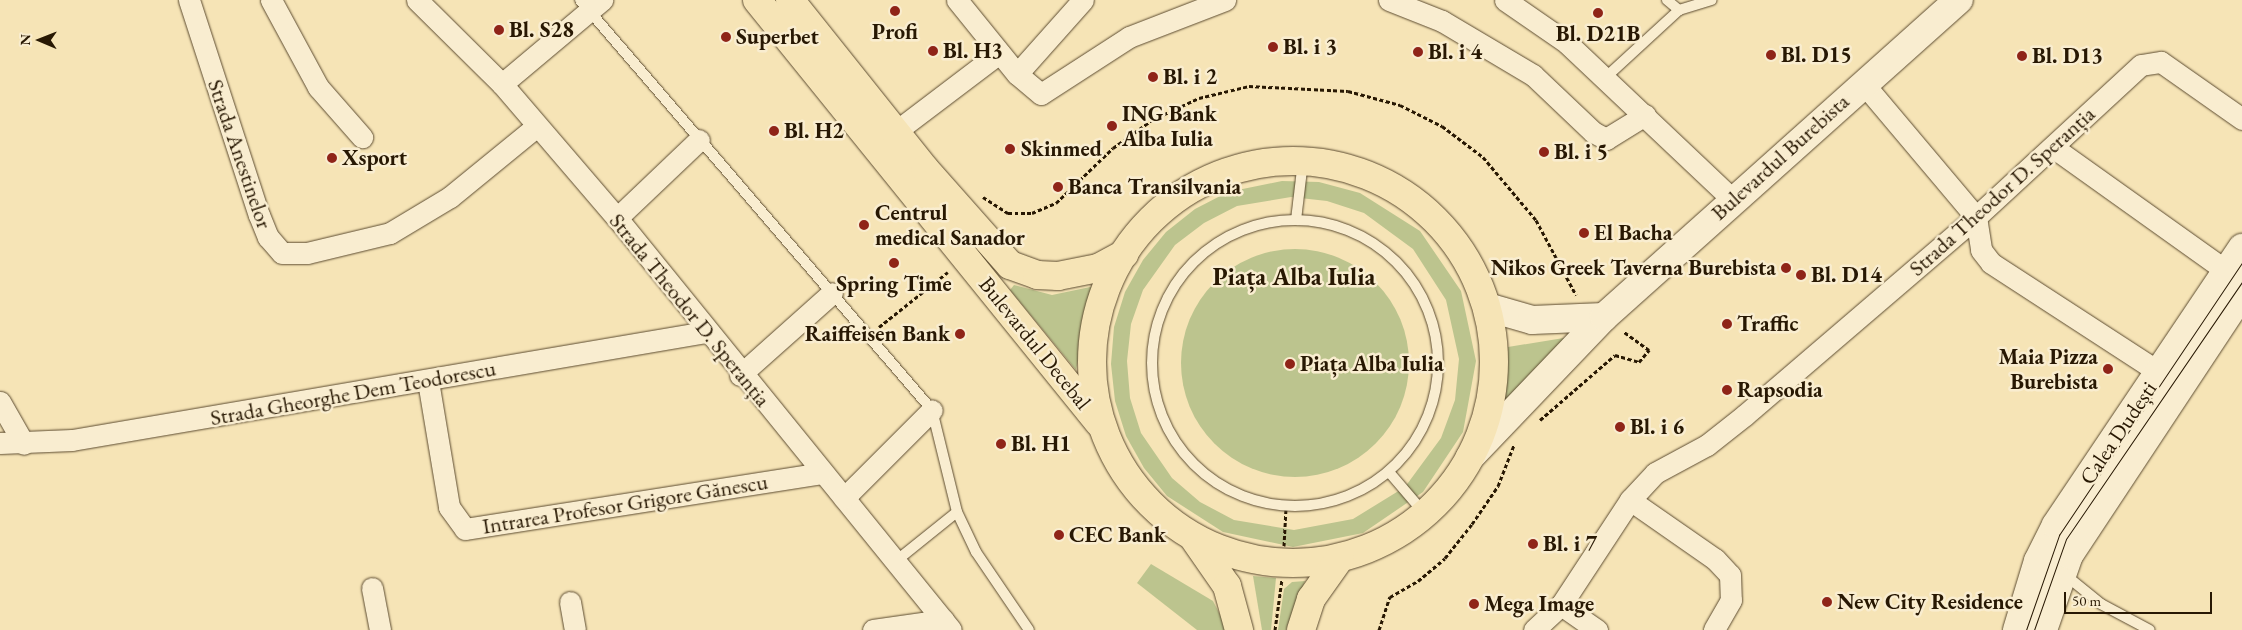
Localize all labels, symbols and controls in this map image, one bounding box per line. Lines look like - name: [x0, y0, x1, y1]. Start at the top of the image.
- marker: Profi: [889, 5, 901, 17]
- marker: Bl. D21B: [1592, 7, 1604, 19]
- north arrow: [15, 15, 65, 65]
- place label: Bl. S28: [509, 17, 574, 43]
- place label: Profi: [872, 19, 918, 45]
- place label: Bl. D21B: [1556, 21, 1640, 47]
- marker: Bl. S28: [493, 24, 505, 36]
- place label: Superbet: [736, 24, 819, 50]
- marker: Superbet: [720, 31, 732, 43]
- text: N: [16, 34, 34, 46]
- place label: Bl. i 3: [1283, 34, 1337, 60]
- place label: Bl. H3: [943, 38, 1003, 64]
- place label: Bl. i 4: [1428, 39, 1482, 65]
- marker: Bl. i 3: [1267, 41, 1279, 53]
- place label: Bl. D15: [1781, 42, 1852, 68]
- place label: Bl. D13: [2032, 43, 2103, 69]
- marker: Bl. H3: [927, 45, 939, 57]
- marker: Bl. i 4: [1412, 46, 1424, 58]
- marker: Bl. D15: [1765, 49, 1777, 61]
- marker: Bl. D13: [2016, 50, 2028, 62]
- place label: Bl. i 2: [1163, 64, 1217, 90]
- marker: Bl. i 2: [1147, 71, 1159, 83]
- street label: Strada Anestinelor: [202, 76, 278, 232]
- street label: Bulevardul Burebista: [1706, 88, 1854, 226]
- place label: ING Bank Alba Iulia: [1122, 100, 1217, 152]
- street label: Strada Theodor D. Speranția: [1904, 101, 2100, 281]
- place label: Bl. H2: [784, 118, 844, 144]
- marker: ING Bank Alba Iulia: [1106, 120, 1118, 132]
- marker: Bl. H2: [768, 125, 780, 137]
- place label: Skinmed: [1021, 136, 1102, 162]
- place label: Bl. i 5: [1554, 139, 1608, 165]
- marker: Skinmed: [1003, 142, 1017, 156]
- place label: Xsport: [342, 145, 407, 171]
- marker: Bl. i 5: [1538, 146, 1550, 158]
- marker: Xsport: [326, 152, 338, 164]
- place label: Banca Transilvania: [1068, 174, 1241, 200]
- marker: Banca Transilvania: [1052, 181, 1064, 193]
- place label: Centrul medical Sanador: [875, 199, 1025, 250]
- street label: Strada Theodor D. Speranția: [604, 208, 776, 412]
- marker: Centrul medical Sanador: [857, 218, 871, 232]
- place label: El Bacha: [1594, 220, 1672, 246]
- marker: El Bacha: [1578, 227, 1590, 239]
- place label: Nikos Greek Taverna Burebista: [1491, 255, 1776, 281]
- marker: Spring Time: [888, 257, 900, 269]
- district label: Piața Alba Iulia: [1212, 261, 1376, 291]
- marker: Nikos Greek Taverna Burebista: [1780, 262, 1792, 274]
- place label: Bl. D14: [1811, 262, 1882, 288]
- marker: Bl. D14: [1795, 269, 1807, 281]
- place label: Spring Time: [836, 271, 952, 297]
- street label: Bulevardul Decebal: [973, 271, 1097, 415]
- place label: Traffic: [1737, 311, 1798, 337]
- marker: Traffic: [1721, 318, 1733, 330]
- place label: Raiffeisen Bank: [805, 321, 950, 347]
- marker: Raiffeisen Bank: [954, 328, 966, 340]
- place label: Maia Pizza Burebista: [1999, 343, 2098, 394]
- place label: Piața Alba Iulia: [1300, 351, 1444, 377]
- street label: Strada Gheorghe Dem Teodorescu: [208, 355, 498, 431]
- marker: Piața Alba Iulia: [1284, 358, 1296, 370]
- marker: Maia Pizza Burebista: [2102, 363, 2114, 375]
- street label: Calea Dudești: [2074, 376, 2162, 490]
- place label: Rapsodia: [1737, 377, 1823, 403]
- marker: Rapsodia: [1721, 384, 1733, 396]
- place label: Bl. i 6: [1630, 414, 1684, 440]
- marker: Bl. i 6: [1614, 421, 1626, 433]
- place label: Bl. H1: [1011, 431, 1071, 457]
- marker: Bl. H1: [995, 438, 1007, 450]
- street label: Intrarea Profesor Grigore Gănescu: [480, 468, 770, 540]
- place label: CEC Bank: [1069, 522, 1166, 548]
- marker: CEC Bank: [1053, 529, 1065, 541]
- place label: Bl. i 7: [1543, 531, 1597, 557]
- marker: Bl. i 7: [1527, 538, 1539, 550]
- scale bar: [2067, 582, 2214, 614]
- place label: New City Residence: [1837, 589, 2023, 615]
- place label: Mega Image: [1484, 591, 1594, 617]
- text: 50 m: [2072, 591, 2101, 610]
- marker: New City Residence: [1821, 596, 1833, 608]
- marker: Mega Image: [1468, 598, 1480, 610]

